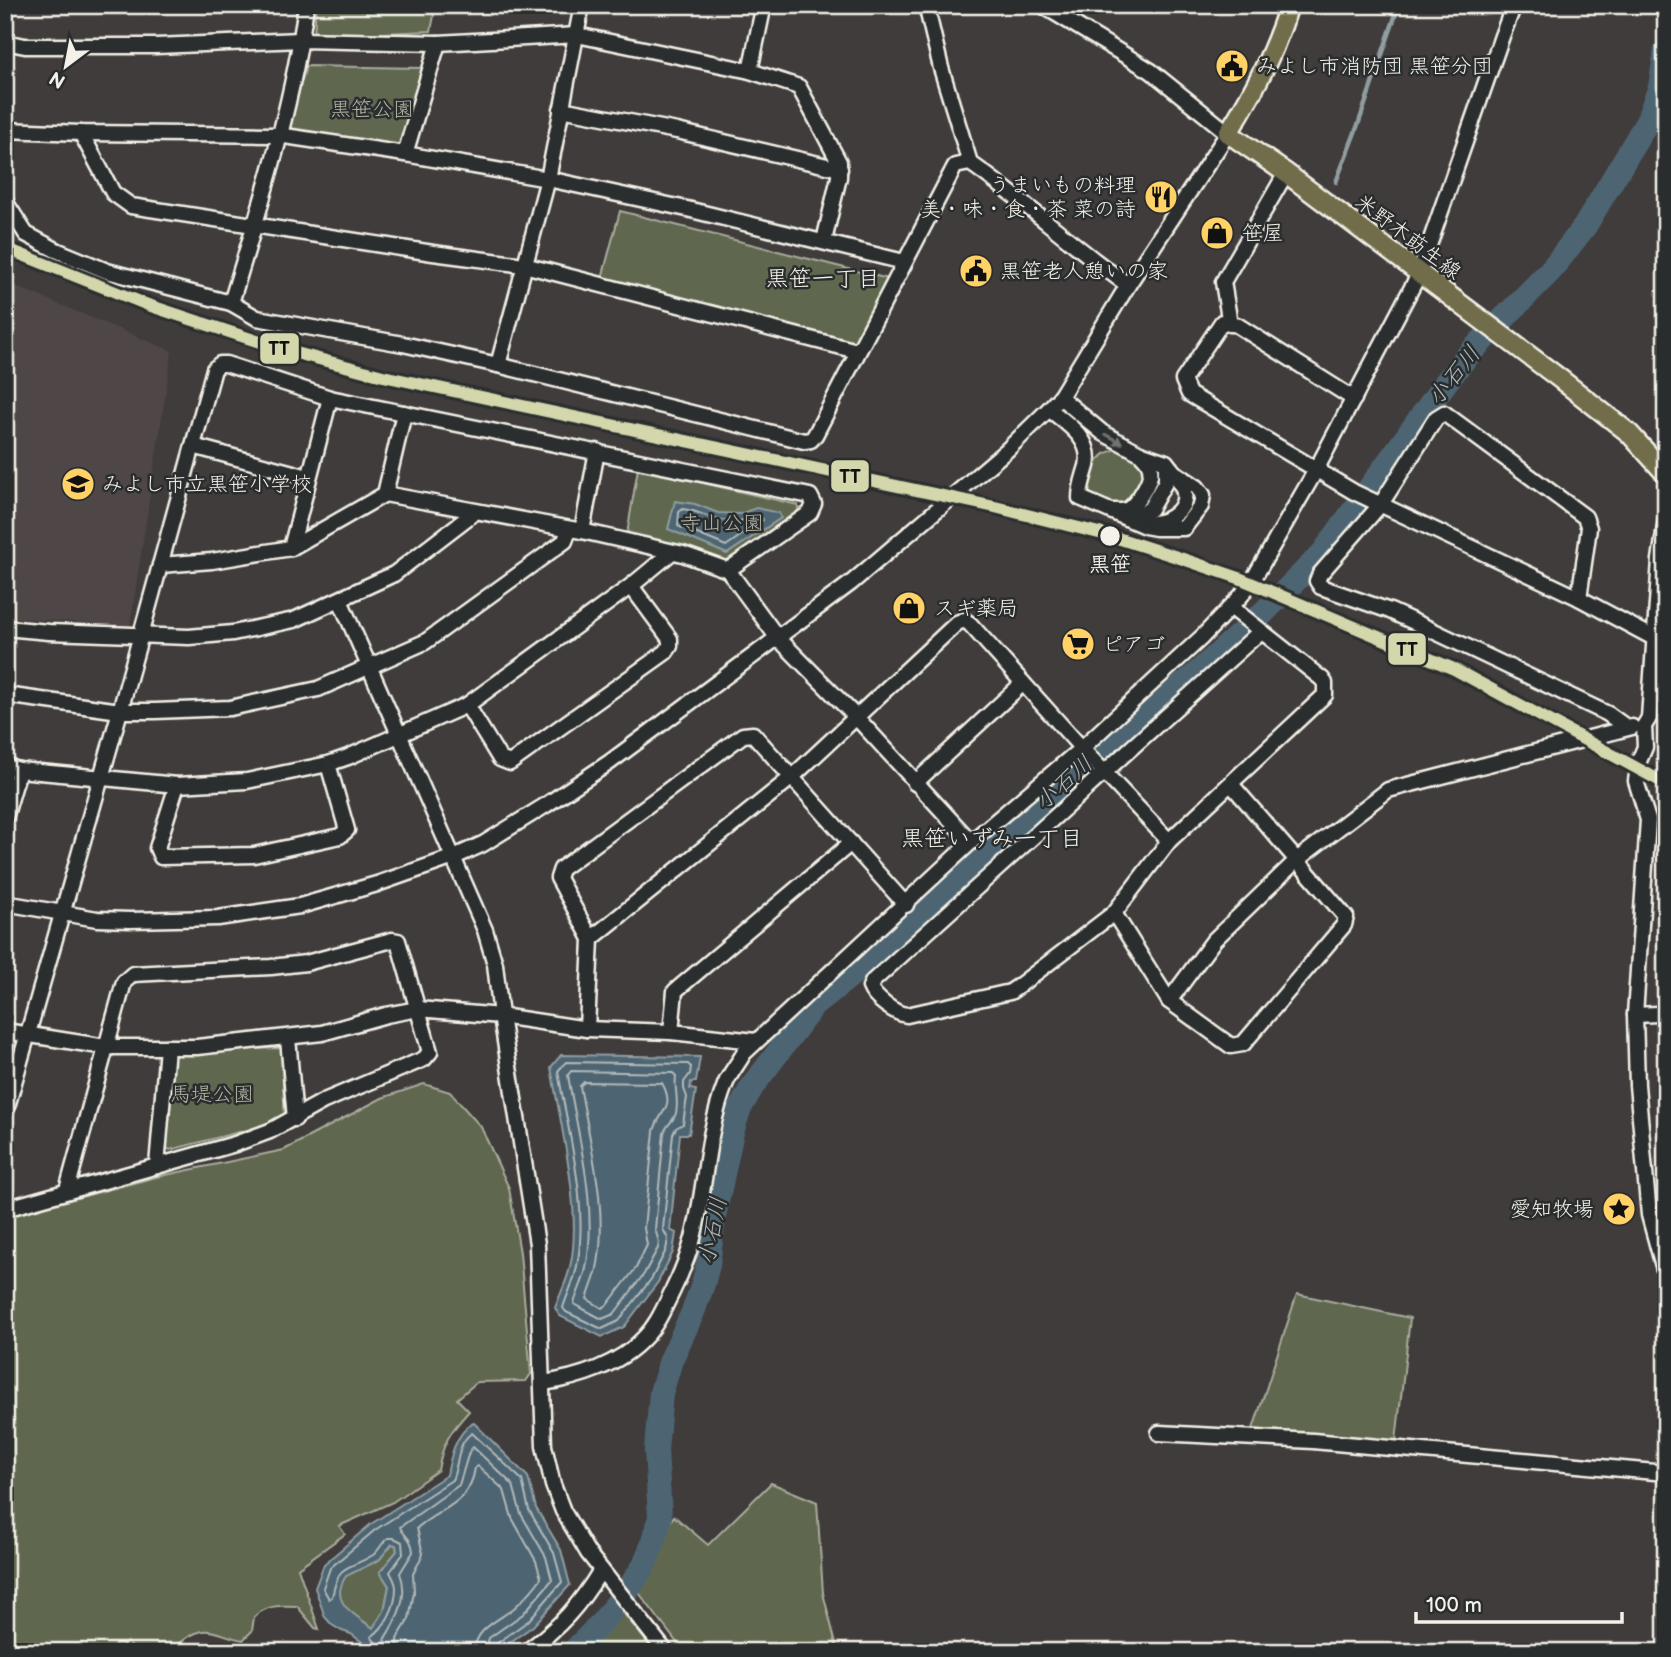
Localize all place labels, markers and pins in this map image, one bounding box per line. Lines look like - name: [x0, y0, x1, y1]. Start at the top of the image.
- public building icon: みよし市消防団 黒笹分団: [1213, 47, 1251, 85]
- place label: みよし市消防団 黒笹分団: [1256, 54, 1493, 79]
- place label: うまいもの料理 美・味・食・茶 菜の詩: [920, 173, 1136, 222]
- restaurant icon: うまいもの料理 美・味・食・茶 菜の詩: [1142, 178, 1180, 216]
- shop icon: 笹屋: [1198, 214, 1236, 252]
- place label: 笹屋: [1242, 221, 1284, 246]
- public building icon: 黒笹老人憩いの家: [957, 252, 995, 290]
- place label: 黒笹老人憩いの家: [1000, 259, 1168, 284]
- school or university icon: みよし市立黒笹小学校: [59, 465, 97, 503]
- place label: みよし市立黒笹小学校: [102, 472, 312, 497]
- marker: 黒笹: [1098, 524, 1122, 548]
- place label: 黒笹: [1089, 552, 1131, 577]
- shop icon: スギ薬局: [890, 589, 928, 627]
- place label: スギ薬局: [934, 596, 1018, 621]
- supermarket icon: ピアゴ: [1059, 625, 1097, 663]
- place label: ピアゴ: [1102, 632, 1165, 657]
- place icon: 愛知牧場: [1600, 1190, 1638, 1228]
- place label: 愛知牧場: [1510, 1197, 1594, 1222]

